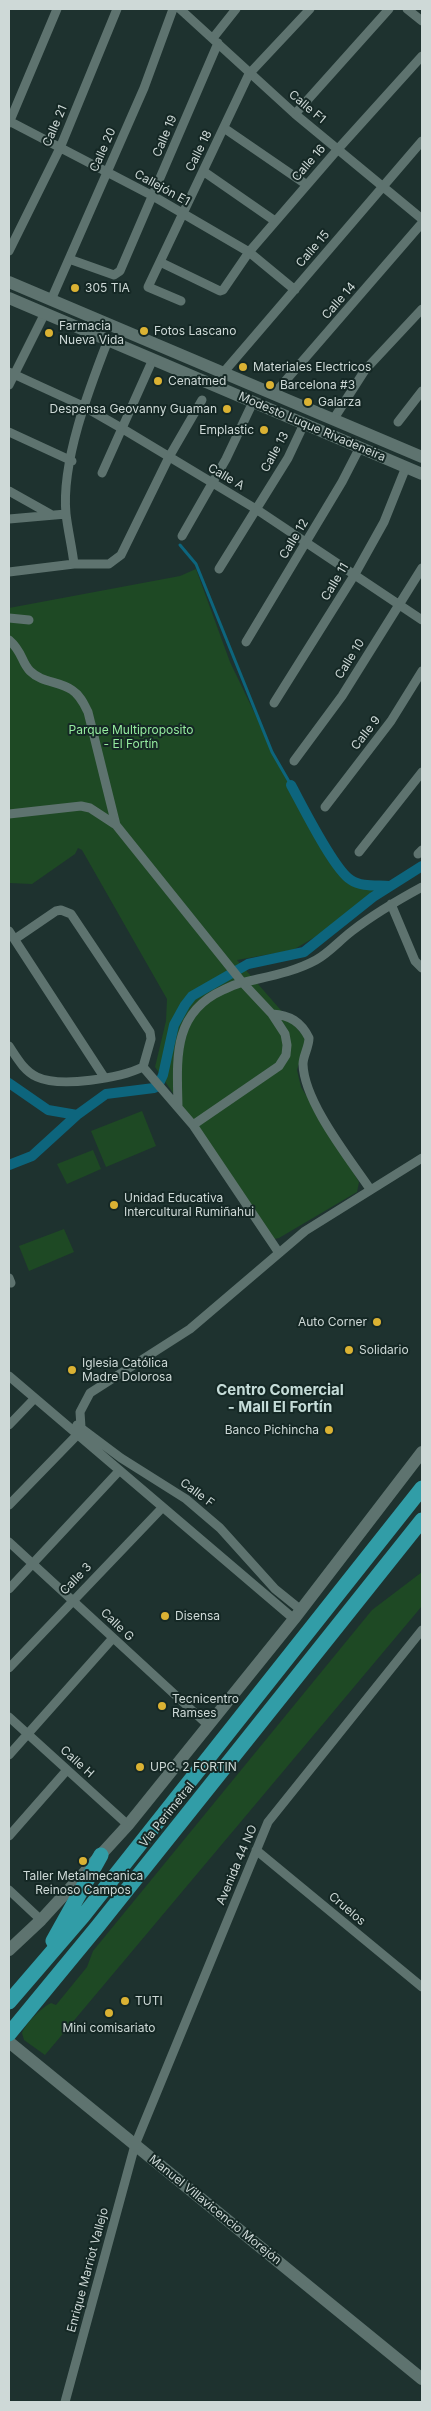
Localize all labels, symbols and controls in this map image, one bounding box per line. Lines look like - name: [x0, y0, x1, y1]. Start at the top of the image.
- street label: Calle F1: [286, 87, 328, 127]
- street label: Calle 21: [40, 103, 70, 149]
- street label: Calle 19: [150, 113, 180, 159]
- street label: Calle 20: [87, 126, 119, 174]
- street label: Calle 18: [183, 128, 215, 174]
- street label: Calle 16: [289, 142, 329, 184]
- street label: Callejón E1: [132, 167, 192, 209]
- street label: Calle 15: [293, 228, 333, 270]
- street label: Calle 14: [319, 280, 359, 322]
- place label: 305 TIA: [85, 281, 130, 295]
- marker: 305 TIA: [69, 282, 81, 294]
- place label: Farmacia Nueva Vida: [59, 319, 124, 347]
- place label: Fotos Lascano: [154, 324, 236, 338]
- marker: Fotos Lascano: [138, 325, 150, 337]
- marker: Farmacia Nueva Vida: [43, 327, 55, 339]
- place label: Materiales Electricos: [253, 360, 371, 374]
- marker: Materiales Electricos: [237, 361, 249, 373]
- place label: Cenatmed: [168, 374, 226, 388]
- marker: Cenatmed: [152, 375, 164, 387]
- place label: Barcelona #3: [280, 378, 355, 392]
- marker: Barcelona #3: [264, 379, 276, 391]
- street label: Modesto Luque Rivadeneira: [236, 389, 388, 465]
- place label: Galarza: [318, 395, 361, 409]
- marker: Galarza: [302, 396, 314, 408]
- place label: Despensa Geovanny Guaman: [50, 402, 217, 416]
- marker: Despensa Geovanny Guaman: [221, 403, 233, 415]
- place label: Emplastic: [199, 423, 254, 437]
- marker: Emplastic: [258, 424, 270, 436]
- street label: Calle 13: [258, 429, 292, 475]
- street label: Calle A: [205, 461, 247, 493]
- street label: Calle 12: [277, 516, 311, 562]
- street label: Calle 11: [318, 561, 352, 603]
- street label: Calle 10: [332, 636, 368, 682]
- street label: Calle 9: [348, 713, 384, 753]
- park label: Parque Multiproposito - El Fortín: [68, 723, 194, 751]
- place label: Unidad Educativa Intercultural Rumiñahui: [124, 1191, 254, 1219]
- marker: Unidad Educativa Intercultural Rumiñahui: [108, 1199, 120, 1211]
- place label: Auto Corner: [298, 1315, 367, 1329]
- marker: Auto Corner: [371, 1316, 383, 1328]
- place label: Solidario: [359, 1343, 409, 1357]
- marker: Solidario: [343, 1344, 355, 1356]
- place label: Iglesia Católica Madre Dolorosa: [82, 1356, 172, 1384]
- marker: Iglesia Católica Madre Dolorosa: [66, 1364, 78, 1376]
- district label: Centro Comercial - Mall El Fortín: [216, 1381, 344, 1416]
- place label: Banco Pichincha: [225, 1423, 319, 1437]
- marker: Banco Pichincha: [323, 1424, 335, 1436]
- street label: Calle F: [177, 1476, 217, 1510]
- street label: Calle 3: [57, 1560, 95, 1598]
- street label: Calle G: [97, 1606, 137, 1644]
- place label: Disensa: [175, 1609, 220, 1623]
- marker: Disensa: [159, 1610, 171, 1622]
- place label: Tecnicentro Ramses: [172, 1692, 239, 1720]
- marker: Tecnicentro Ramses: [156, 1700, 168, 1712]
- street label: Calle H: [57, 1743, 97, 1781]
- place label: UPC. 2 FORTIN: [150, 1760, 237, 1774]
- marker: UPC. 2 FORTIN: [134, 1761, 146, 1773]
- street label: Vía Perimetral: [137, 1780, 197, 1850]
- street label: Avenida 44 NO: [214, 1823, 260, 1907]
- marker: Taller Metalmecanica Reinoso Campos: [77, 1855, 89, 1867]
- place label: Taller Metalmecanica Reinoso Campos: [23, 1869, 143, 1897]
- street label: Cruelos: [326, 1889, 368, 1929]
- place label: TUTI: [135, 1994, 163, 2008]
- marker: TUTI: [119, 1995, 131, 2007]
- marker: Mini comisariato: [103, 2007, 115, 2019]
- place label: Mini comisariato: [62, 2021, 156, 2035]
- street label: Manuel Villavicencio Morejón: [146, 2152, 284, 2268]
- street label: Enrique Marriot Vallejo: [64, 2206, 112, 2334]

